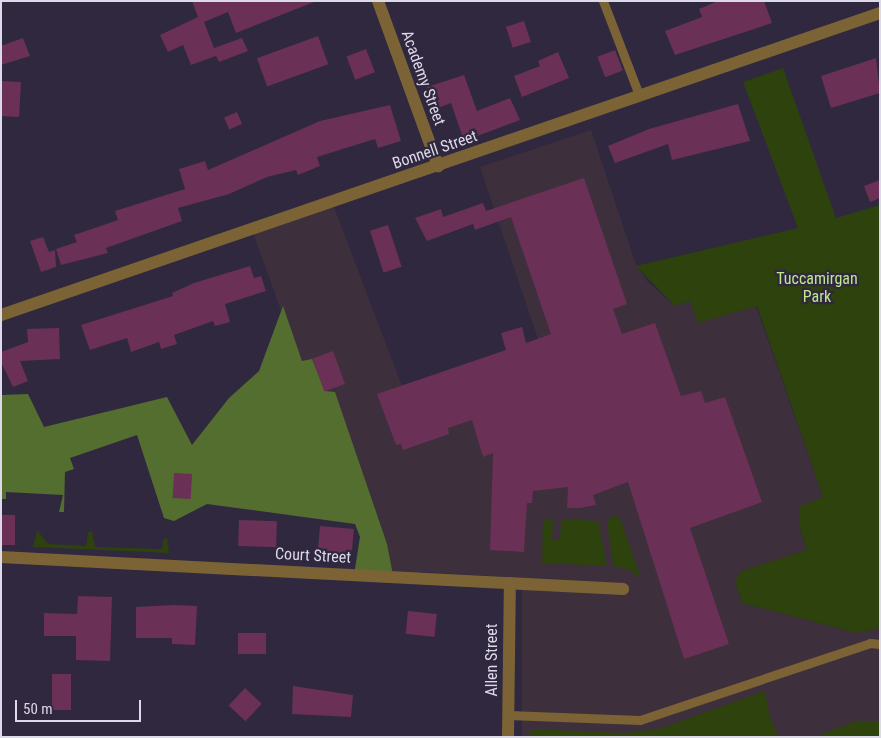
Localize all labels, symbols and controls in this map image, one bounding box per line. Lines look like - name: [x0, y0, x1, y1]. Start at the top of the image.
- street label: Academy Street: [397, 28, 449, 128]
- street label: Bonnell Street: [390, 127, 480, 173]
- park label: Tuccamirgan Park: [776, 269, 858, 307]
- street label: Court Street: [275, 544, 351, 568]
- street label: Allen Street: [482, 624, 502, 696]
- scale bar: [18, 690, 144, 722]
- text: 50 m: [23, 700, 53, 718]

